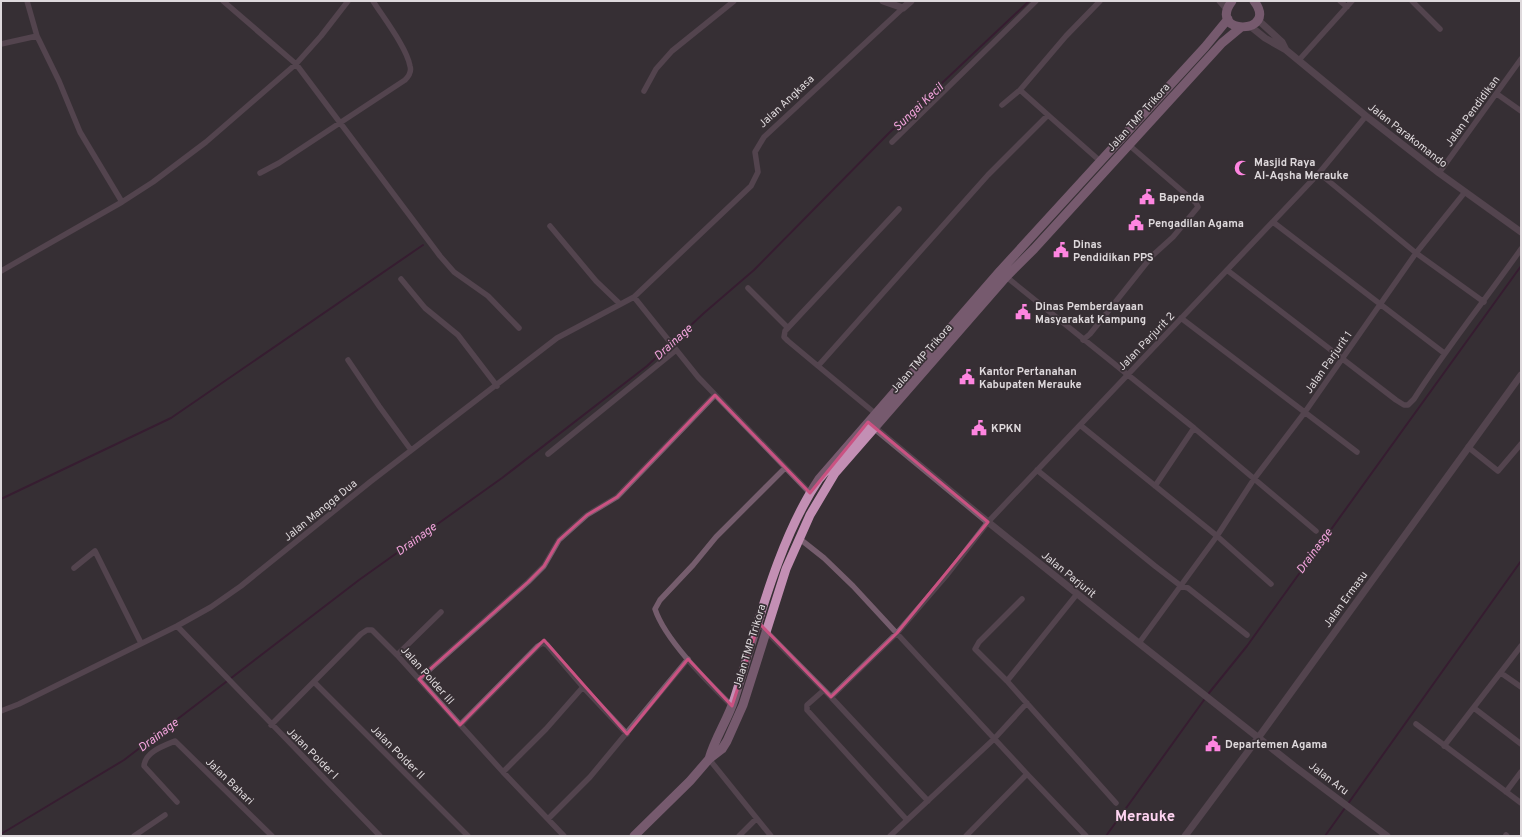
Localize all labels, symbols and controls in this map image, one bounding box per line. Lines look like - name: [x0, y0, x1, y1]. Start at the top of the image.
- street label: Jalan Angkasa: [756, 72, 818, 131]
- street label: Jalan Pendidikan: [1442, 73, 1503, 150]
- water label: Sungai Kecil: [890, 79, 948, 135]
- street label: Jalan TMP Trikora: [1104, 80, 1173, 155]
- street label: Jalan Parakomando: [1365, 100, 1450, 171]
- place label: Masjid Raya Al-Aqsha Merauke: [1254, 156, 1349, 183]
- mosque icon: Masjid Raya Al-Aqsha Merauke: [1233, 159, 1251, 177]
- public building icon: Bapenda: [1138, 188, 1156, 206]
- place label: Bapenda: [1159, 191, 1205, 205]
- public building icon: Pengadilan Agama: [1127, 214, 1145, 232]
- place label: Pengadilan Agama: [1148, 217, 1244, 231]
- place label: Dinas Pendidikan PPS: [1073, 238, 1154, 265]
- public building icon: Dinas Pendidikan PPS: [1052, 241, 1070, 259]
- place label: Dinas Pemberdayaan Masyarakat Kampung: [1035, 300, 1146, 327]
- public building icon: Dinas Pemberdayaan Masyarakat Kampung: [1014, 303, 1032, 321]
- street label: Jalan Parjurit 2: [1115, 310, 1178, 374]
- water label: Drainage: [651, 321, 697, 364]
- street label: Jalan TMP Trikora: [888, 321, 956, 396]
- street label: Jalan Parjurit 1: [1302, 329, 1356, 397]
- place label: Kantor Pertanahan Kabupaten Merauke: [979, 365, 1082, 392]
- public building icon: Kantor Pertanahan Kabupaten Merauke: [958, 368, 976, 386]
- public building icon: KPKN: [970, 419, 988, 437]
- place label: KPKN: [991, 422, 1022, 436]
- street label: Jalan Mangga Dua: [281, 477, 360, 545]
- water label: Drainage: [393, 519, 441, 560]
- water label: Drainasge: [1293, 525, 1337, 577]
- street label: Jalan Parjurit: [1038, 548, 1099, 601]
- street label: Jalan Ermasu: [1321, 569, 1371, 631]
- street label: Jalan TMP Trikora: [731, 602, 769, 690]
- street label: Jalan Polder III: [397, 644, 457, 708]
- water label: Drainage: [135, 715, 183, 756]
- street label: Jalan Polder II: [367, 723, 427, 783]
- street label: Jalan Polder I: [283, 725, 341, 783]
- public building icon: Departemen Agama: [1204, 735, 1222, 753]
- place label: Departemen Agama: [1225, 738, 1327, 752]
- street label: Jalan Bahari: [202, 755, 256, 808]
- street label: Jalan Aru: [1306, 759, 1351, 798]
- district label: Merauke: [1115, 808, 1175, 827]

